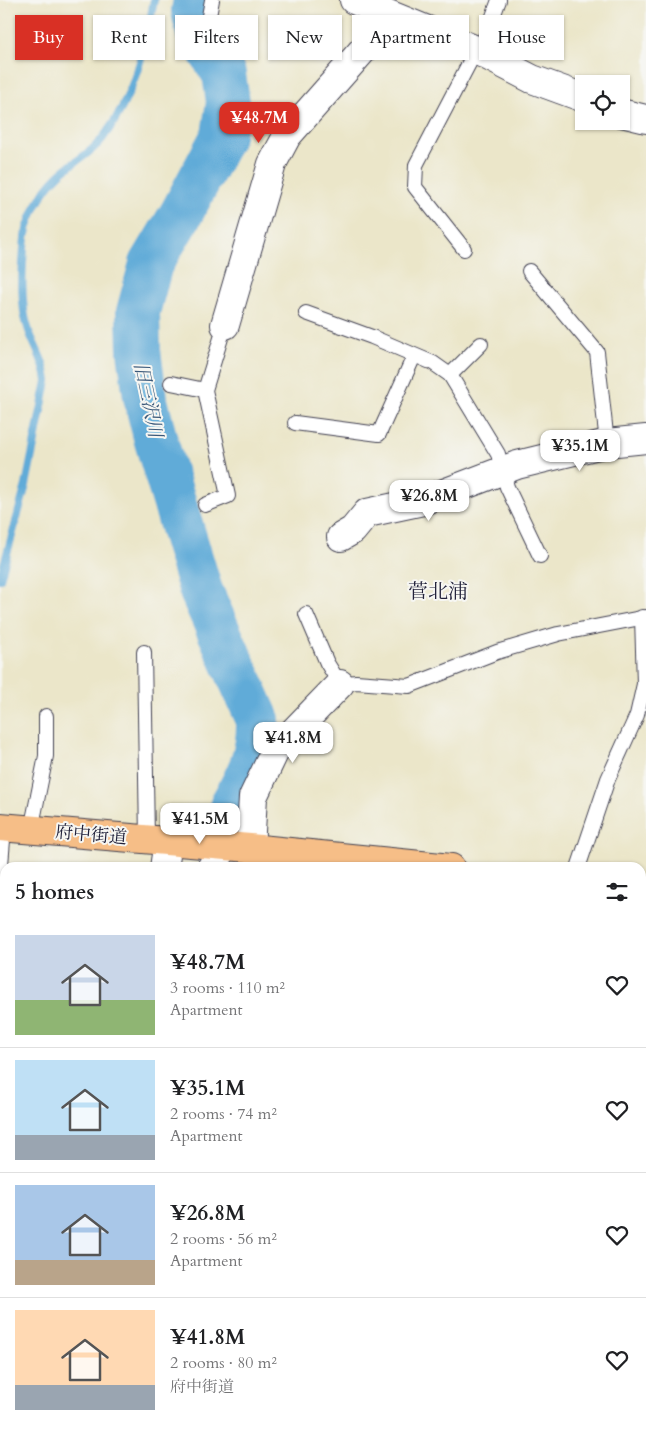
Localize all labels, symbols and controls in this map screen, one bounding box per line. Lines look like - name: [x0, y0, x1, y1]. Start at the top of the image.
- chip: Buy: [15, 15, 83, 60]
- chip: Rent: [93, 15, 165, 60]
- chip: Filters: [175, 15, 258, 60]
- chip: New: [268, 15, 342, 60]
- chip: Apartment: [352, 15, 469, 60]
- chip: House: [479, 15, 564, 60]
- map controls: [575, 75, 630, 130]
- button: locate: [575, 75, 630, 130]
- pin: ¥48.7M: [218, 102, 300, 144]
- text: ¥48.7M: [230, 107, 288, 129]
- water label: 旧三沢川: [127, 360, 169, 442]
- pin: ¥35.1M: [539, 430, 621, 472]
- text: ¥35.1M: [551, 435, 609, 457]
- pin: ¥26.8M: [388, 480, 470, 522]
- text: ¥26.8M: [400, 485, 458, 507]
- district label: 菅北浦: [408, 578, 468, 605]
- pin: ¥41.8M: [252, 722, 334, 764]
- text: ¥41.8M: [264, 727, 322, 749]
- pin: ¥41.5M: [159, 802, 241, 845]
- text: ¥41.5M: [171, 808, 229, 830]
- street label: 府中街道: [54, 819, 128, 851]
- text: 5 homes: [15, 878, 94, 907]
- icon: filters: [603, 878, 631, 906]
- text: ¥48.7M: [170, 948, 246, 977]
- icon: home: [55, 955, 115, 1015]
- icon: heart: [603, 971, 631, 999]
- text: 3 rooms · 110 m²: [170, 977, 285, 999]
- text: Apartment: [170, 999, 243, 1021]
- text: ¥35.1M: [170, 1074, 246, 1103]
- icon: home: [55, 1080, 115, 1140]
- icon: heart: [603, 1096, 631, 1124]
- text: 2 rooms · 74 m²: [170, 1103, 277, 1125]
- text: Apartment: [170, 1125, 243, 1147]
- text: ¥26.8M: [170, 1199, 246, 1228]
- icon: home: [55, 1205, 115, 1265]
- icon: heart: [603, 1221, 631, 1249]
- text: 2 rooms · 56 m²: [170, 1228, 277, 1250]
- text: Apartment: [170, 1250, 243, 1272]
- text: ¥41.8M: [170, 1323, 246, 1352]
- icon: home: [55, 1330, 115, 1390]
- icon: heart: [603, 1346, 631, 1374]
- text: 2 rooms · 80 m²: [170, 1352, 277, 1374]
- text: 府中街道: [170, 1376, 234, 1398]

